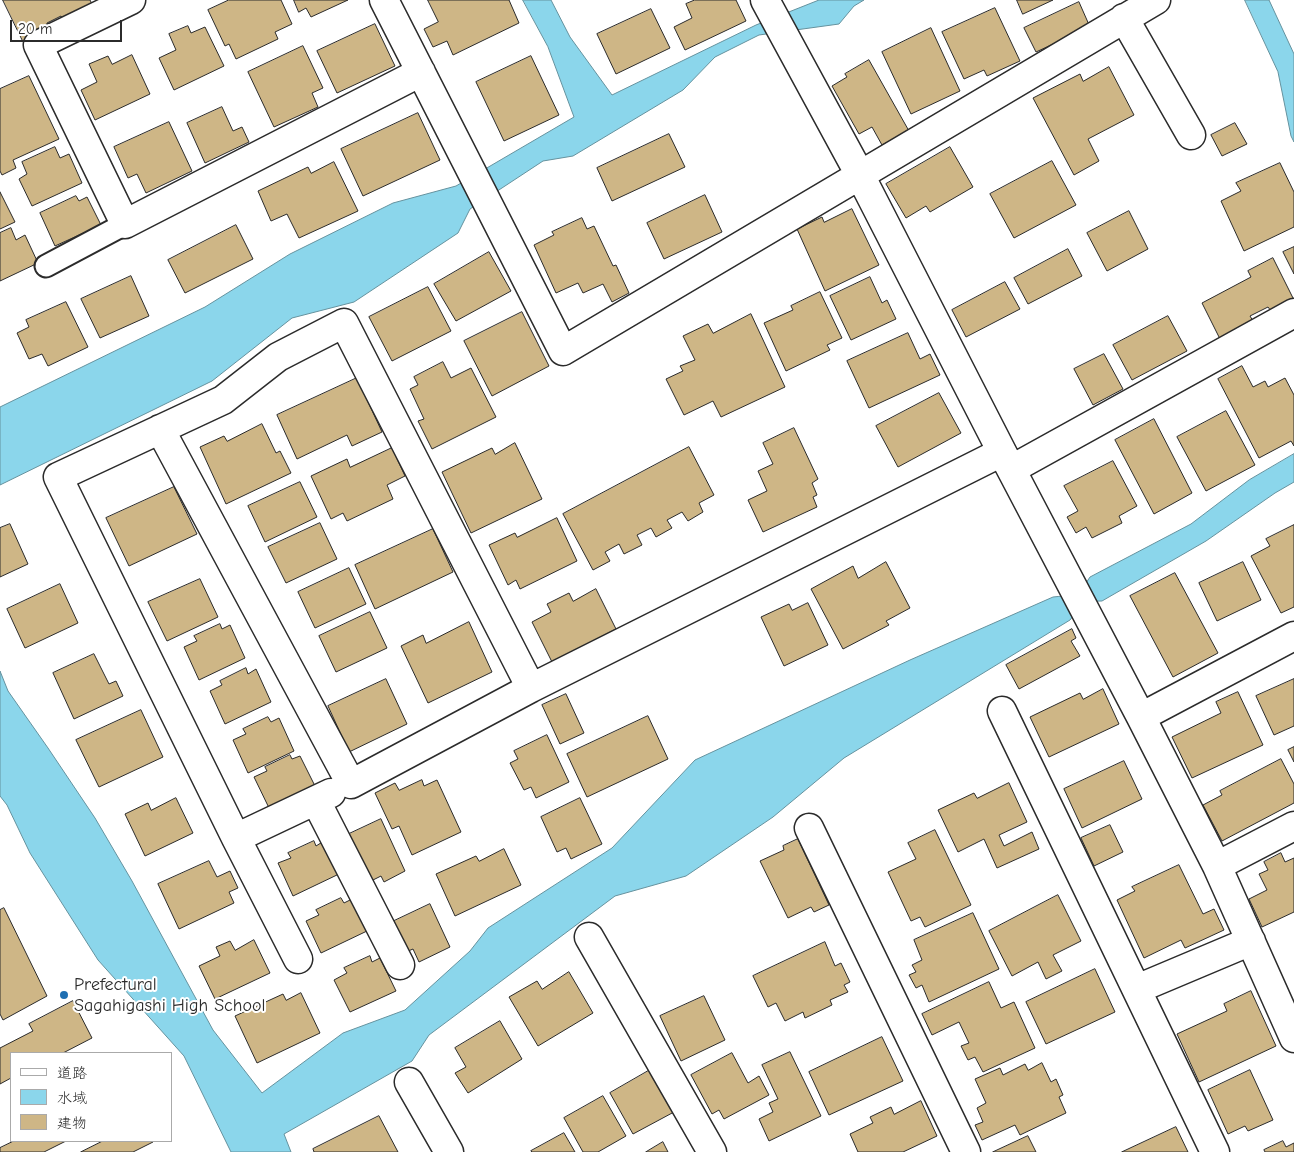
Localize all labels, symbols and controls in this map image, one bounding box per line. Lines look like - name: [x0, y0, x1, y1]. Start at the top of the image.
- scale bar: [12, 10, 125, 42]
- text: 20 m: [18, 20, 52, 38]
- place label: Prefectural Sagahigashi High School: [74, 974, 265, 1016]
- marker: Prefectural Sagahigashi High School: [58, 989, 70, 1001]
- legend: [10, 1052, 172, 1142]
- text: 道路: [57, 1064, 87, 1082]
- text: 水域: [57, 1089, 87, 1107]
- text: 建物: [57, 1114, 87, 1132]

